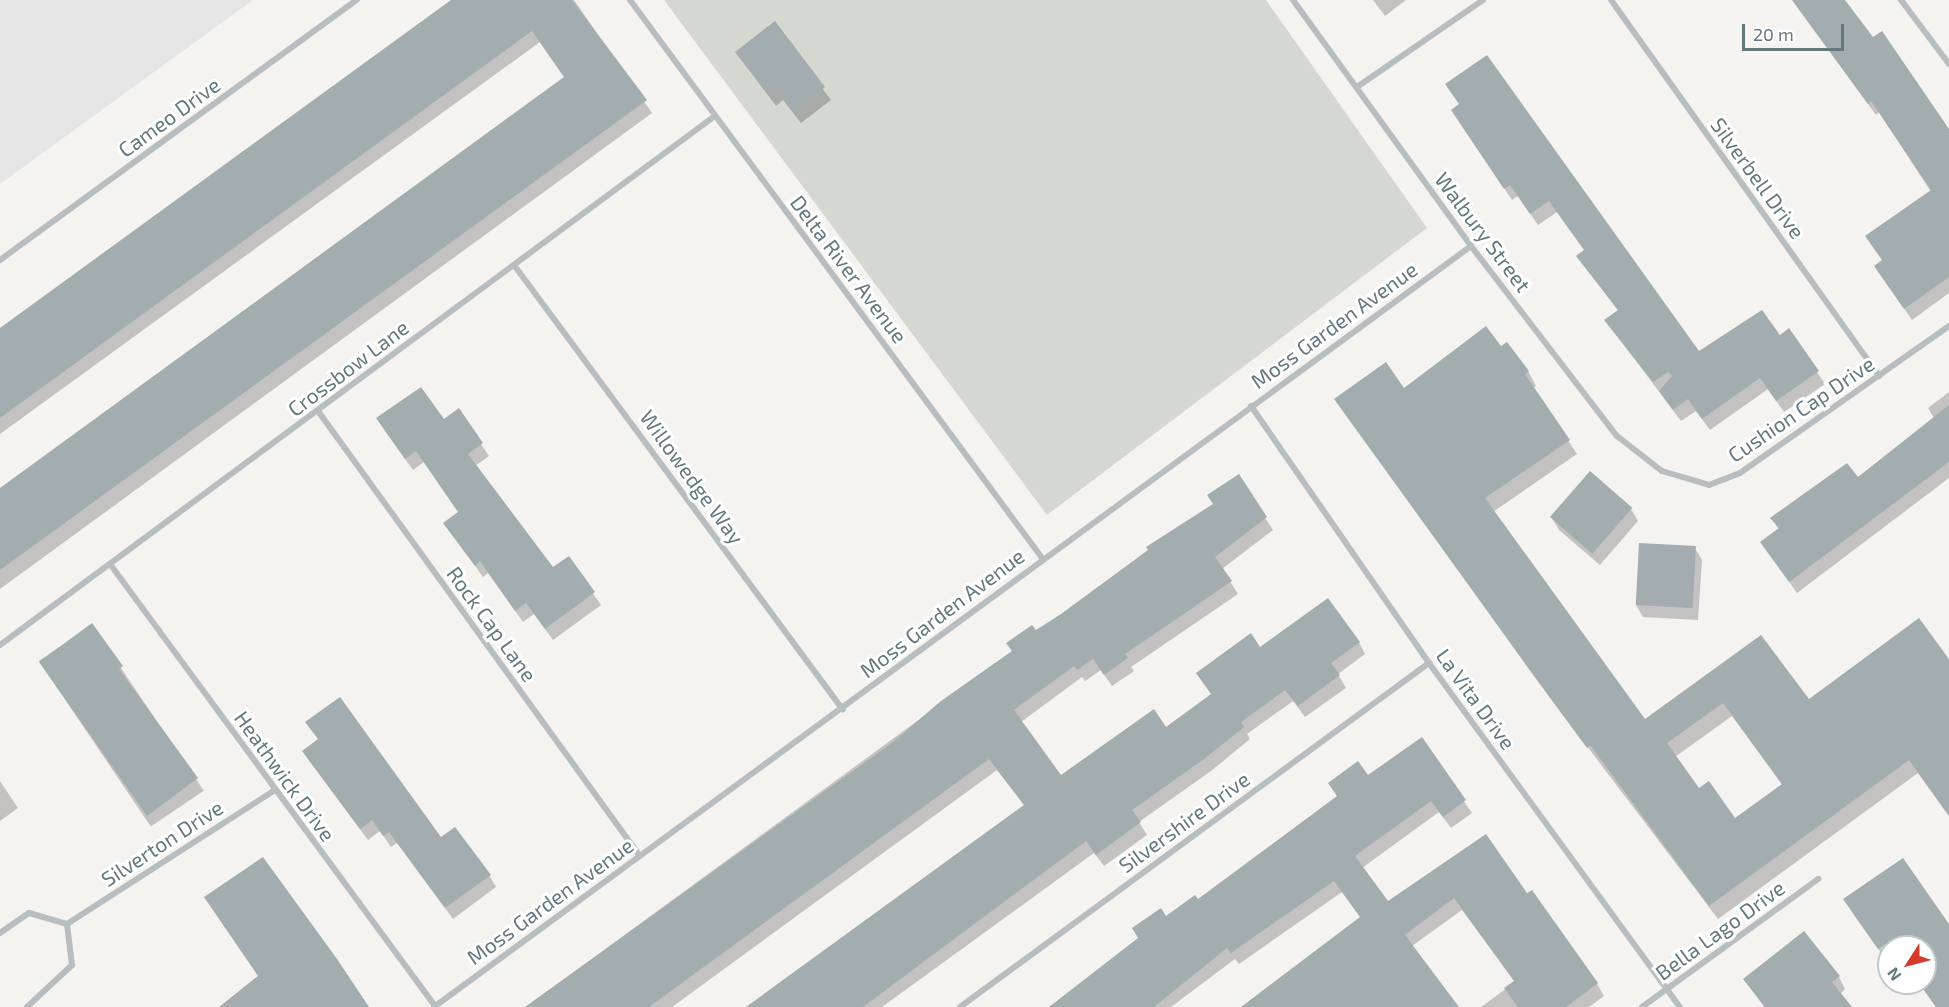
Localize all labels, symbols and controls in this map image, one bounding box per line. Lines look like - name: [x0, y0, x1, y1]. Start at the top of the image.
- scale bar: [1745, 12, 1847, 50]
- text: 20 m: [1753, 23, 1794, 45]
- street label: Cameo Drive: [113, 72, 225, 162]
- street label: Silverbell Drive: [1706, 112, 1810, 244]
- street label: Walbury Street: [1430, 167, 1536, 297]
- street label: Delta River Avenue: [785, 190, 913, 348]
- street label: Moss Garden Avenue: [1246, 256, 1422, 394]
- street label: Crossbow Lane: [283, 314, 413, 422]
- street label: Cushion Cap Drive: [1723, 351, 1879, 467]
- street label: Willowedge Way: [635, 405, 749, 549]
- street label: Moss Garden Avenue: [855, 543, 1029, 683]
- street label: Rock Cap Lane: [442, 561, 542, 687]
- street label: La Vita Drive: [1431, 643, 1521, 755]
- street label: Heathwick Drive: [229, 706, 341, 846]
- street label: Silvershire Drive: [1114, 766, 1254, 878]
- street label: Silverton Drive: [96, 794, 228, 892]
- street label: Moss Garden Avenue: [462, 832, 638, 970]
- street label: Bella Lago Drive: [1651, 875, 1789, 985]
- north arrow: [1877, 935, 1937, 995]
- text: N: [1883, 964, 1905, 985]

